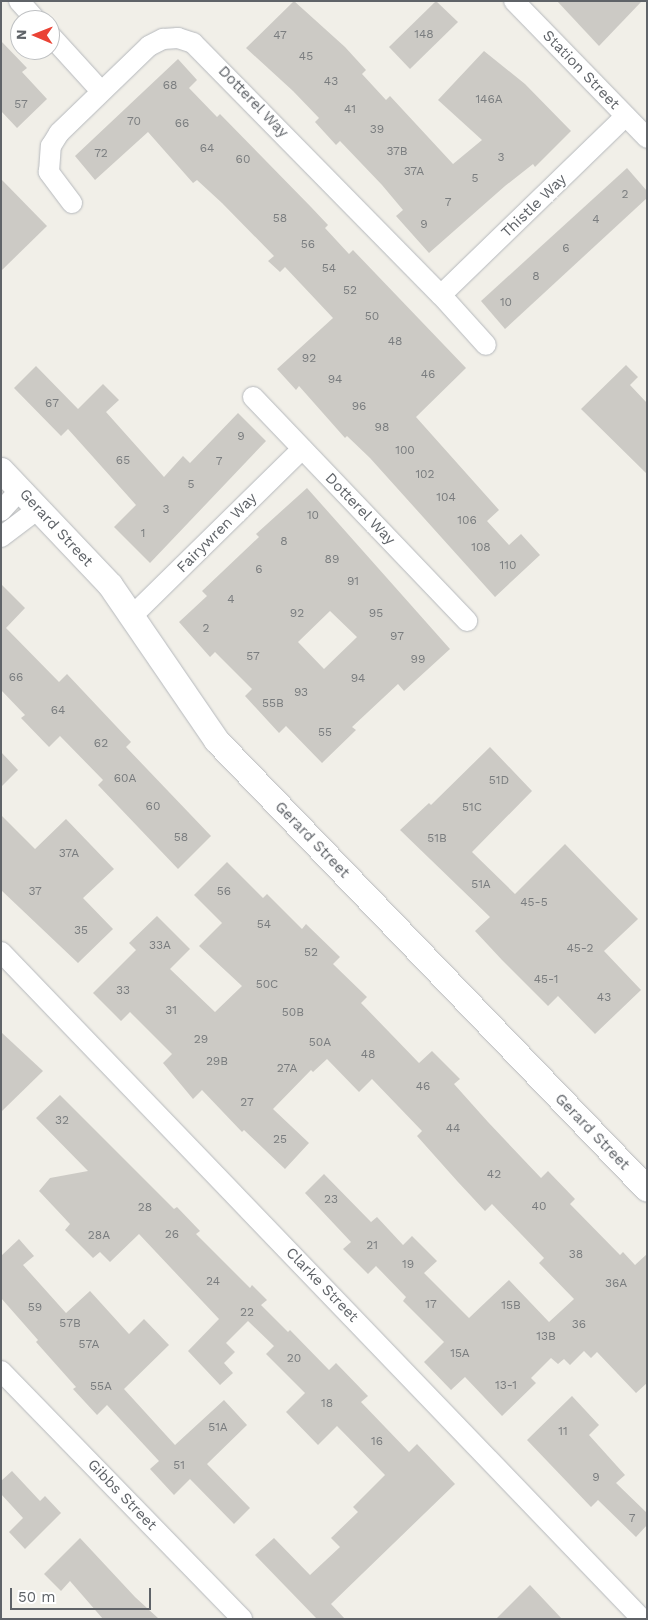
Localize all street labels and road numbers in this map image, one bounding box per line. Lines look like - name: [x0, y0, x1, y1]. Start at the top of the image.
- street label: Station Street: [539, 27, 623, 113]
- street label: Dotterel Way: [214, 62, 292, 142]
- street label: Thistle Way: [497, 170, 571, 242]
- street label: Dotterel Way: [321, 469, 399, 549]
- street label: Gerard Street: [16, 485, 96, 571]
- street label: Fairywren Way: [173, 489, 261, 577]
- street label: Gerard Street: [271, 798, 353, 882]
- street label: Gerard Street: [551, 1090, 633, 1174]
- street label: Clarke Street: [282, 1244, 362, 1326]
- street label: Gibbs Street: [84, 1456, 160, 1534]

